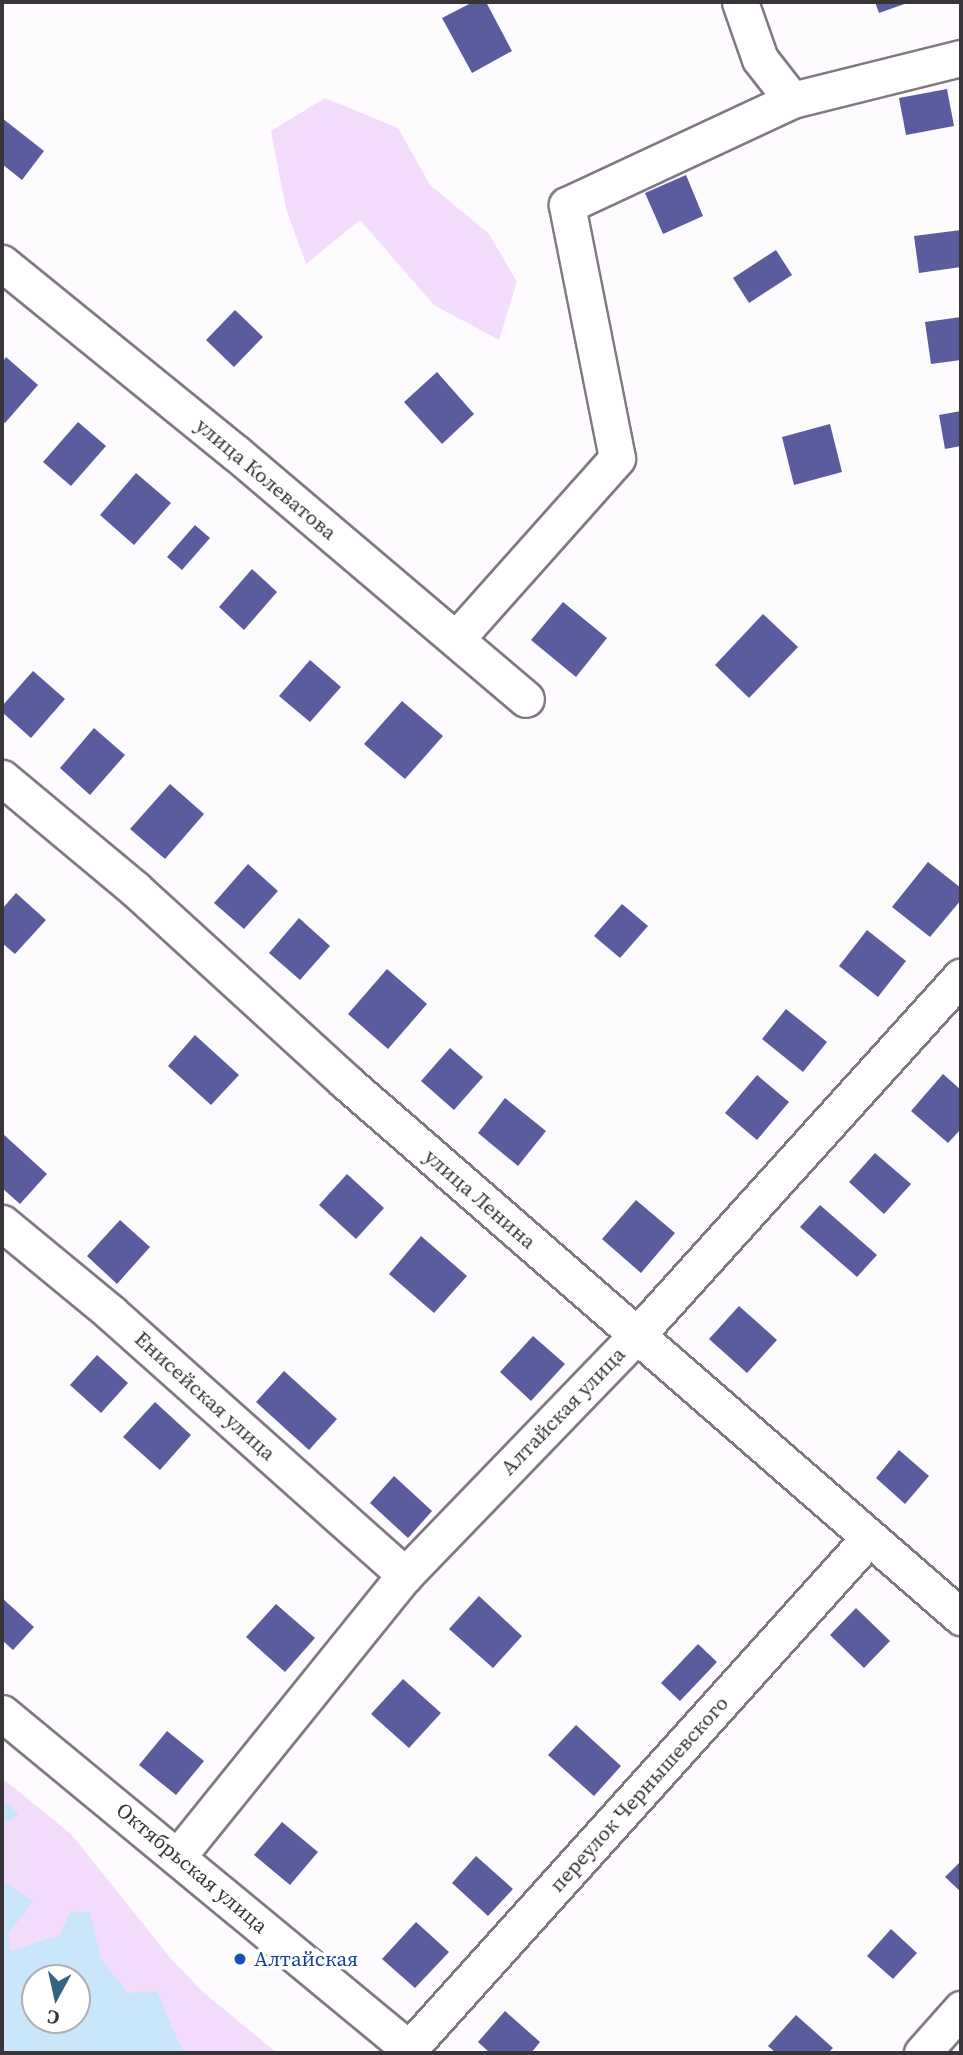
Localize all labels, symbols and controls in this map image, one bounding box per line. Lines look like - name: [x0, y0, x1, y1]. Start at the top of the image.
- street label: улица Колеватова: [190, 413, 342, 545]
- street label: улица Ленина: [419, 1144, 541, 1254]
- street label: Енисейская улица: [129, 1326, 281, 1466]
- street label: Алтайская улица: [495, 1342, 631, 1480]
- street label: переулок Чернышевского: [544, 1691, 734, 1897]
- street label: Октябрьская улица: [111, 1797, 273, 1939]
- place label: Алтайская: [254, 1946, 358, 1972]
- marker: Алтайская: [232, 1951, 248, 1967]
- north arrow: [21, 1964, 91, 2034]
- text: С: [46, 2004, 61, 2032]

